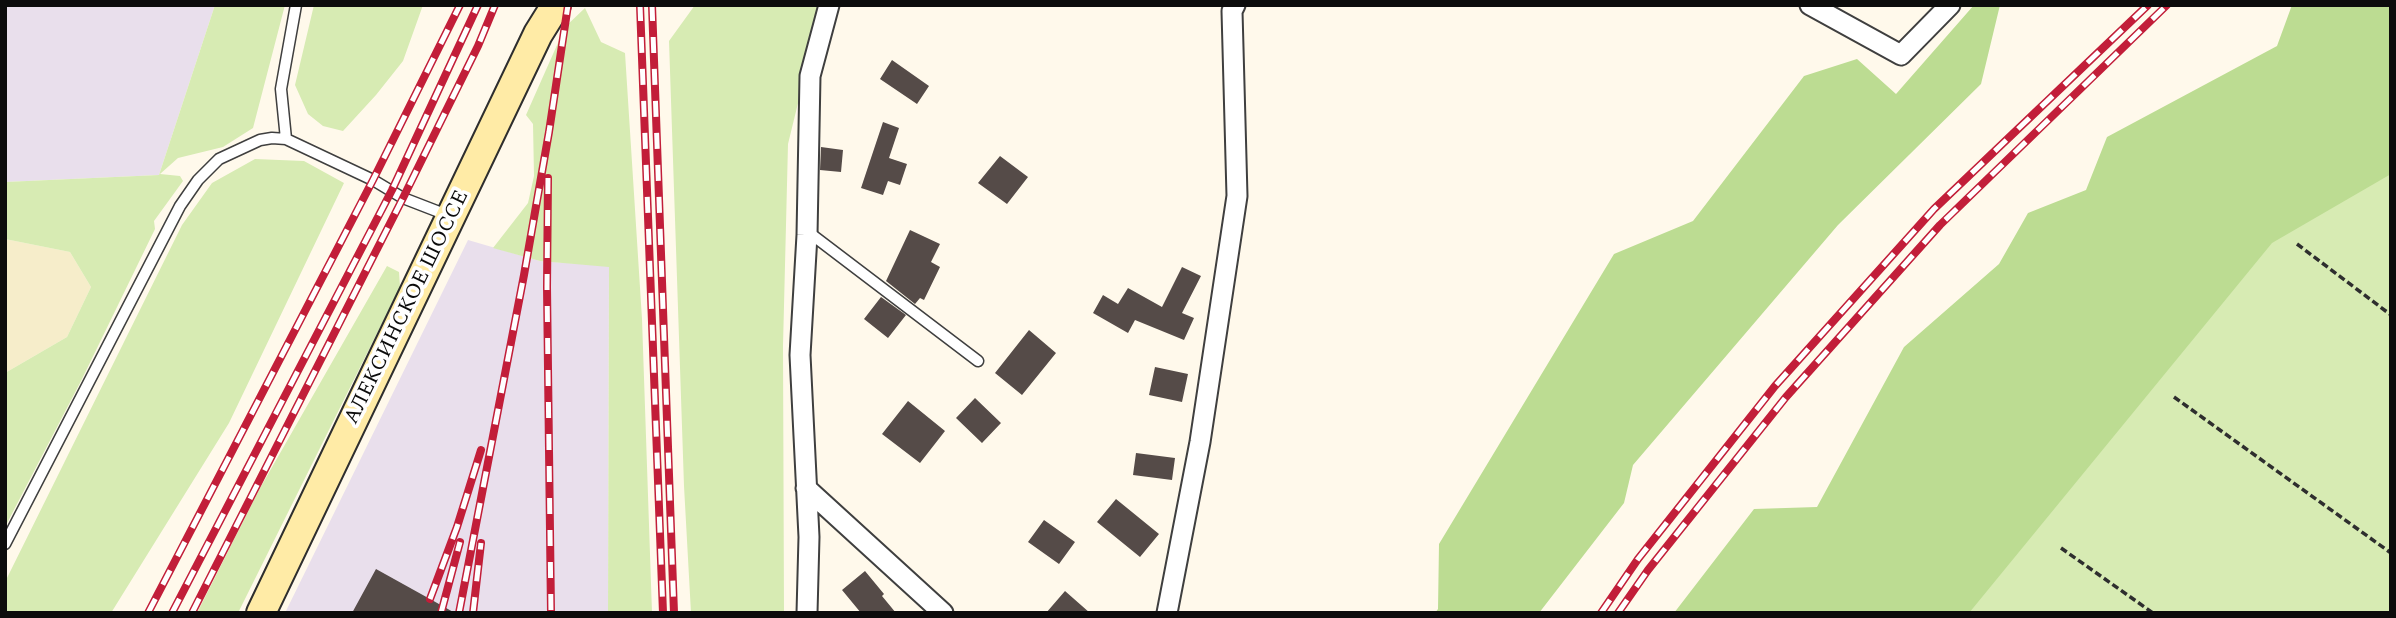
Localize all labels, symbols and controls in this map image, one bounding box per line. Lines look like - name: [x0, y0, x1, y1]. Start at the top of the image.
- street label: АЛЕКСИНСКОЕ ШОССЕ: [340, 187, 476, 429]

